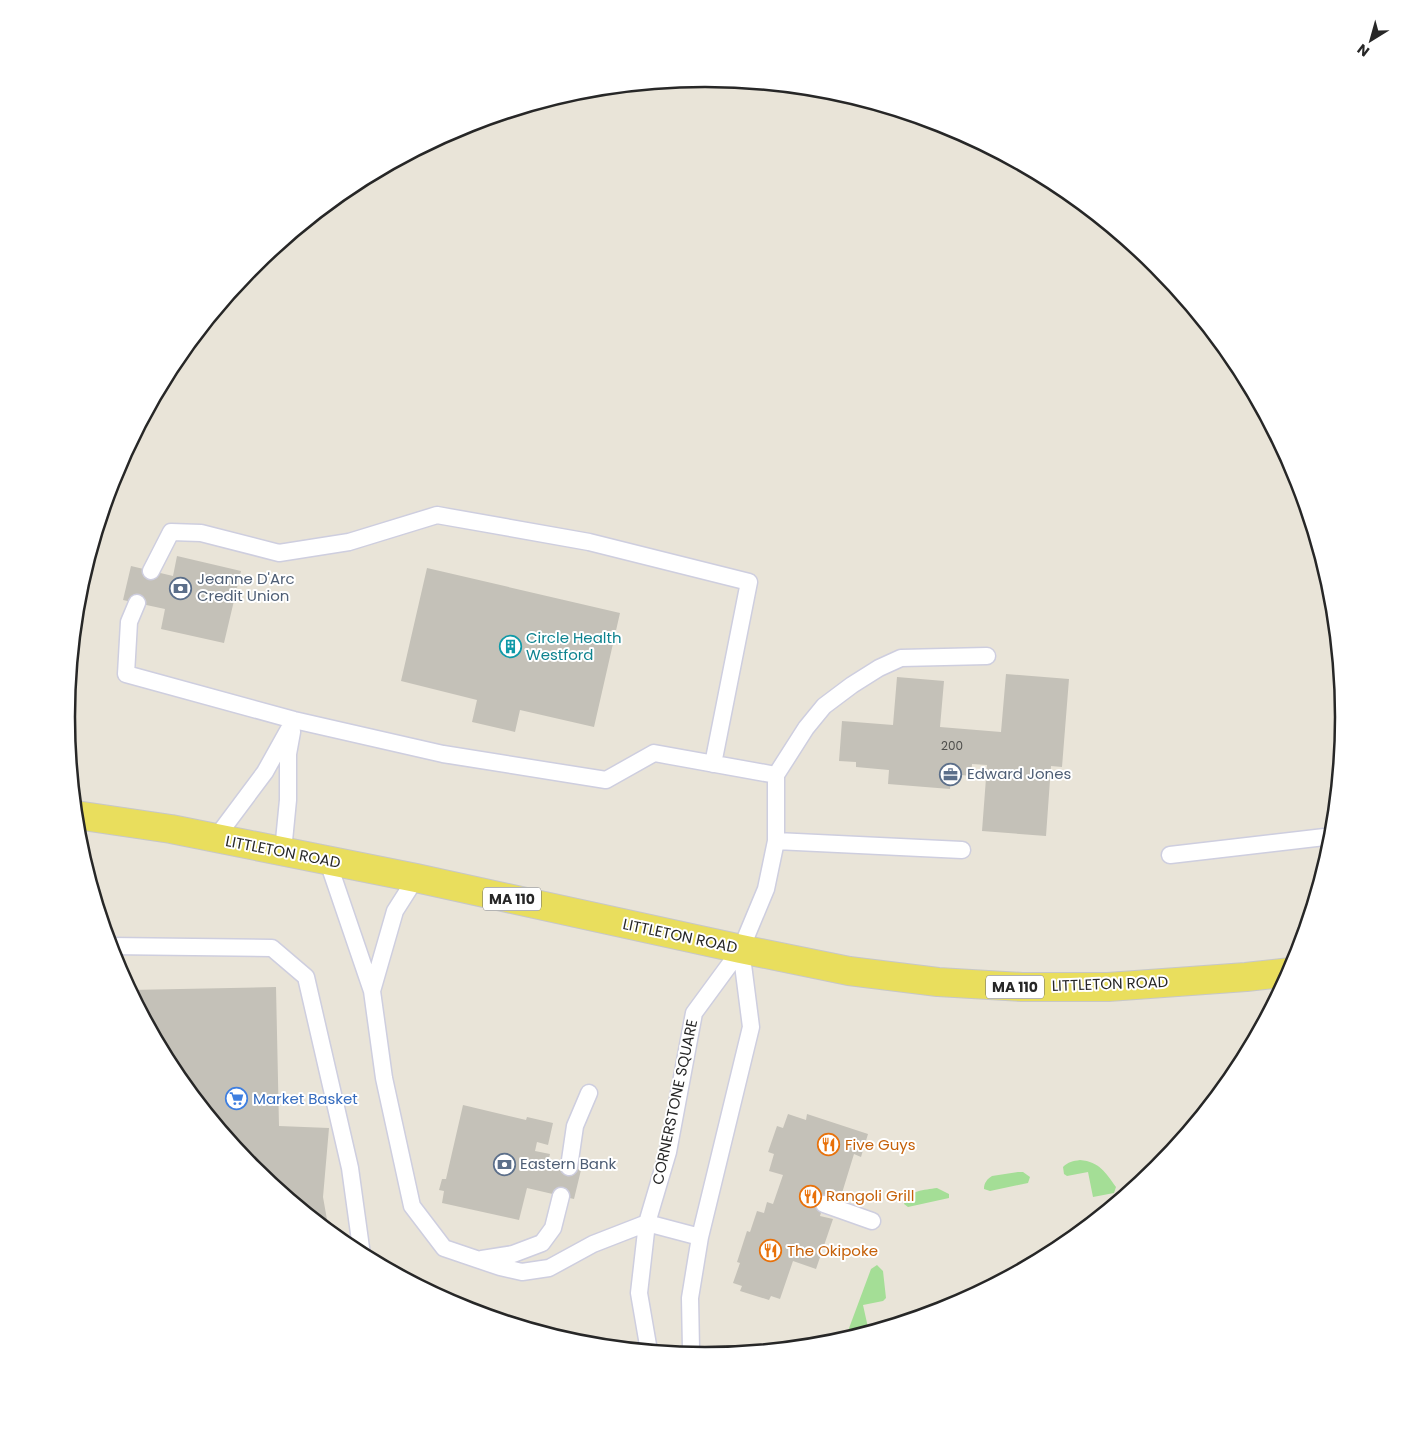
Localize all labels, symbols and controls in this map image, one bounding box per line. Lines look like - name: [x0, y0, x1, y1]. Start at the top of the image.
- north arrow: [1346, 15, 1396, 65]
- text: N: [1353, 39, 1373, 62]
- place label: Jeanne D'Arc Credit Union: [197, 568, 295, 606]
- bank icon: Jeanne D'Arc Credit Union: [169, 576, 193, 600]
- place label: Circle Health Westford: [526, 627, 622, 665]
- building icon: Circle Health Westford: [498, 635, 522, 659]
- house number: 200: [941, 737, 963, 754]
- office icon: Edward Jones: [939, 762, 963, 786]
- place label: Edward Jones: [967, 763, 1071, 784]
- street label: LITTLETON ROAD: [224, 830, 342, 873]
- road number: MA 110: [483, 888, 541, 911]
- street label: LITTLETON ROAD: [621, 913, 739, 958]
- street label: LITTLETON ROAD: [1051, 971, 1169, 996]
- road number: MA 110: [986, 976, 1044, 999]
- street label: CORNERSTONE SQUARE: [647, 1017, 702, 1186]
- supermarket icon: Market Basket: [225, 1087, 249, 1111]
- place label: Market Basket: [253, 1088, 358, 1109]
- restaurant icon: Five Guys: [817, 1133, 841, 1157]
- place label: Five Guys: [845, 1134, 916, 1155]
- bank icon: Eastern Bank: [492, 1152, 516, 1176]
- place label: Eastern Bank: [520, 1153, 617, 1174]
- restaurant icon: Rangoli Grill: [798, 1184, 822, 1208]
- place label: Rangoli Grill: [826, 1185, 914, 1206]
- restaurant icon: The Okipoke: [759, 1239, 783, 1263]
- place label: The Okipoke: [787, 1240, 878, 1261]

